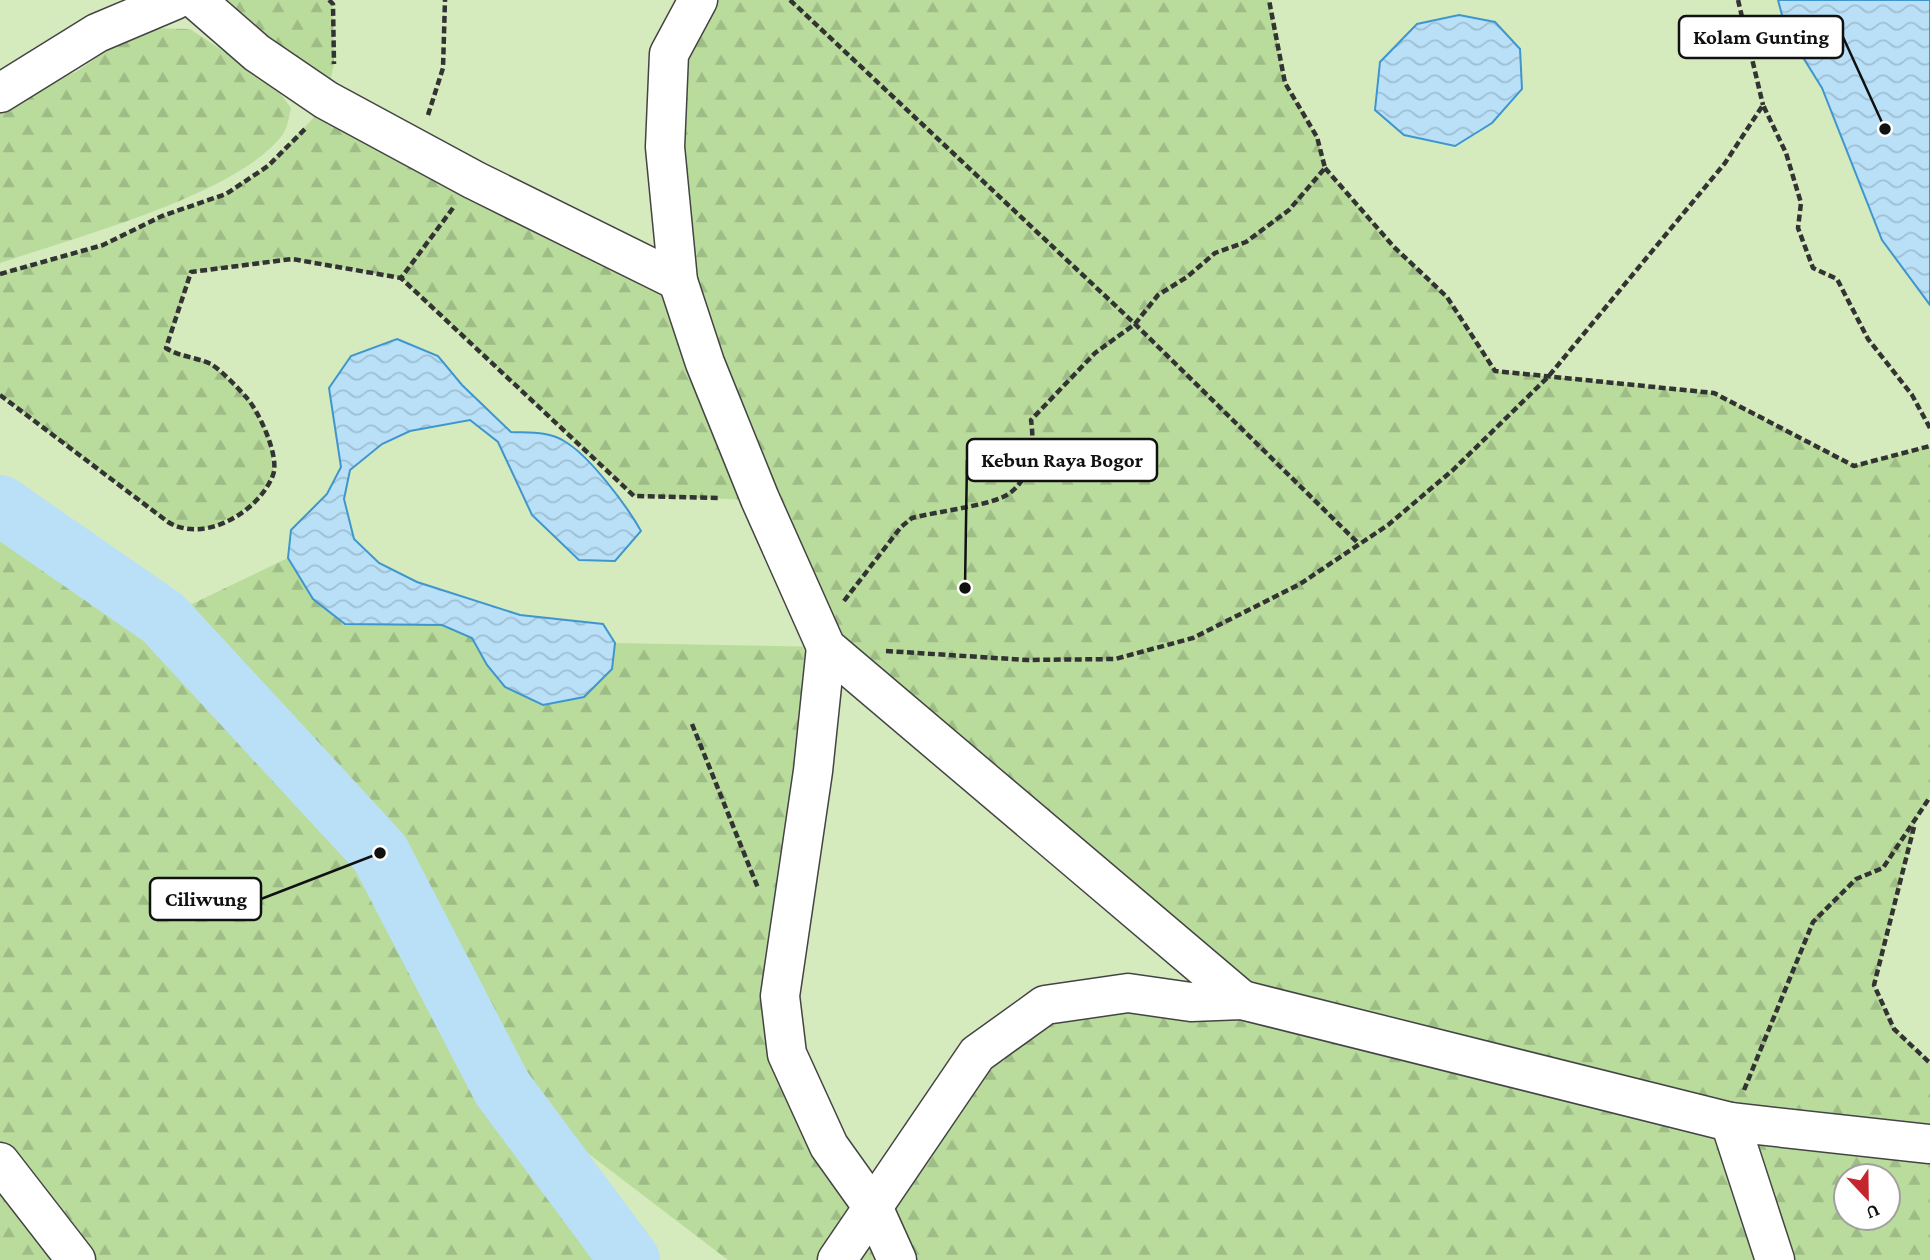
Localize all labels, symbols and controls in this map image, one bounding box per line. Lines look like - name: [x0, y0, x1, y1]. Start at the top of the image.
- callout: Kolam Gunting: [1679, 16, 1843, 58]
- text: Kolam Gunting: [1693, 25, 1829, 49]
- callout: Kebun Raya Bogor: [967, 439, 1157, 481]
- text: Kebun Raya Bogor: [981, 448, 1144, 472]
- callout: Ciliwung: [150, 878, 261, 920]
- text: Ciliwung: [165, 887, 248, 911]
- north arrow: [1832, 1162, 1902, 1232]
- text: U: [1863, 1200, 1883, 1224]

